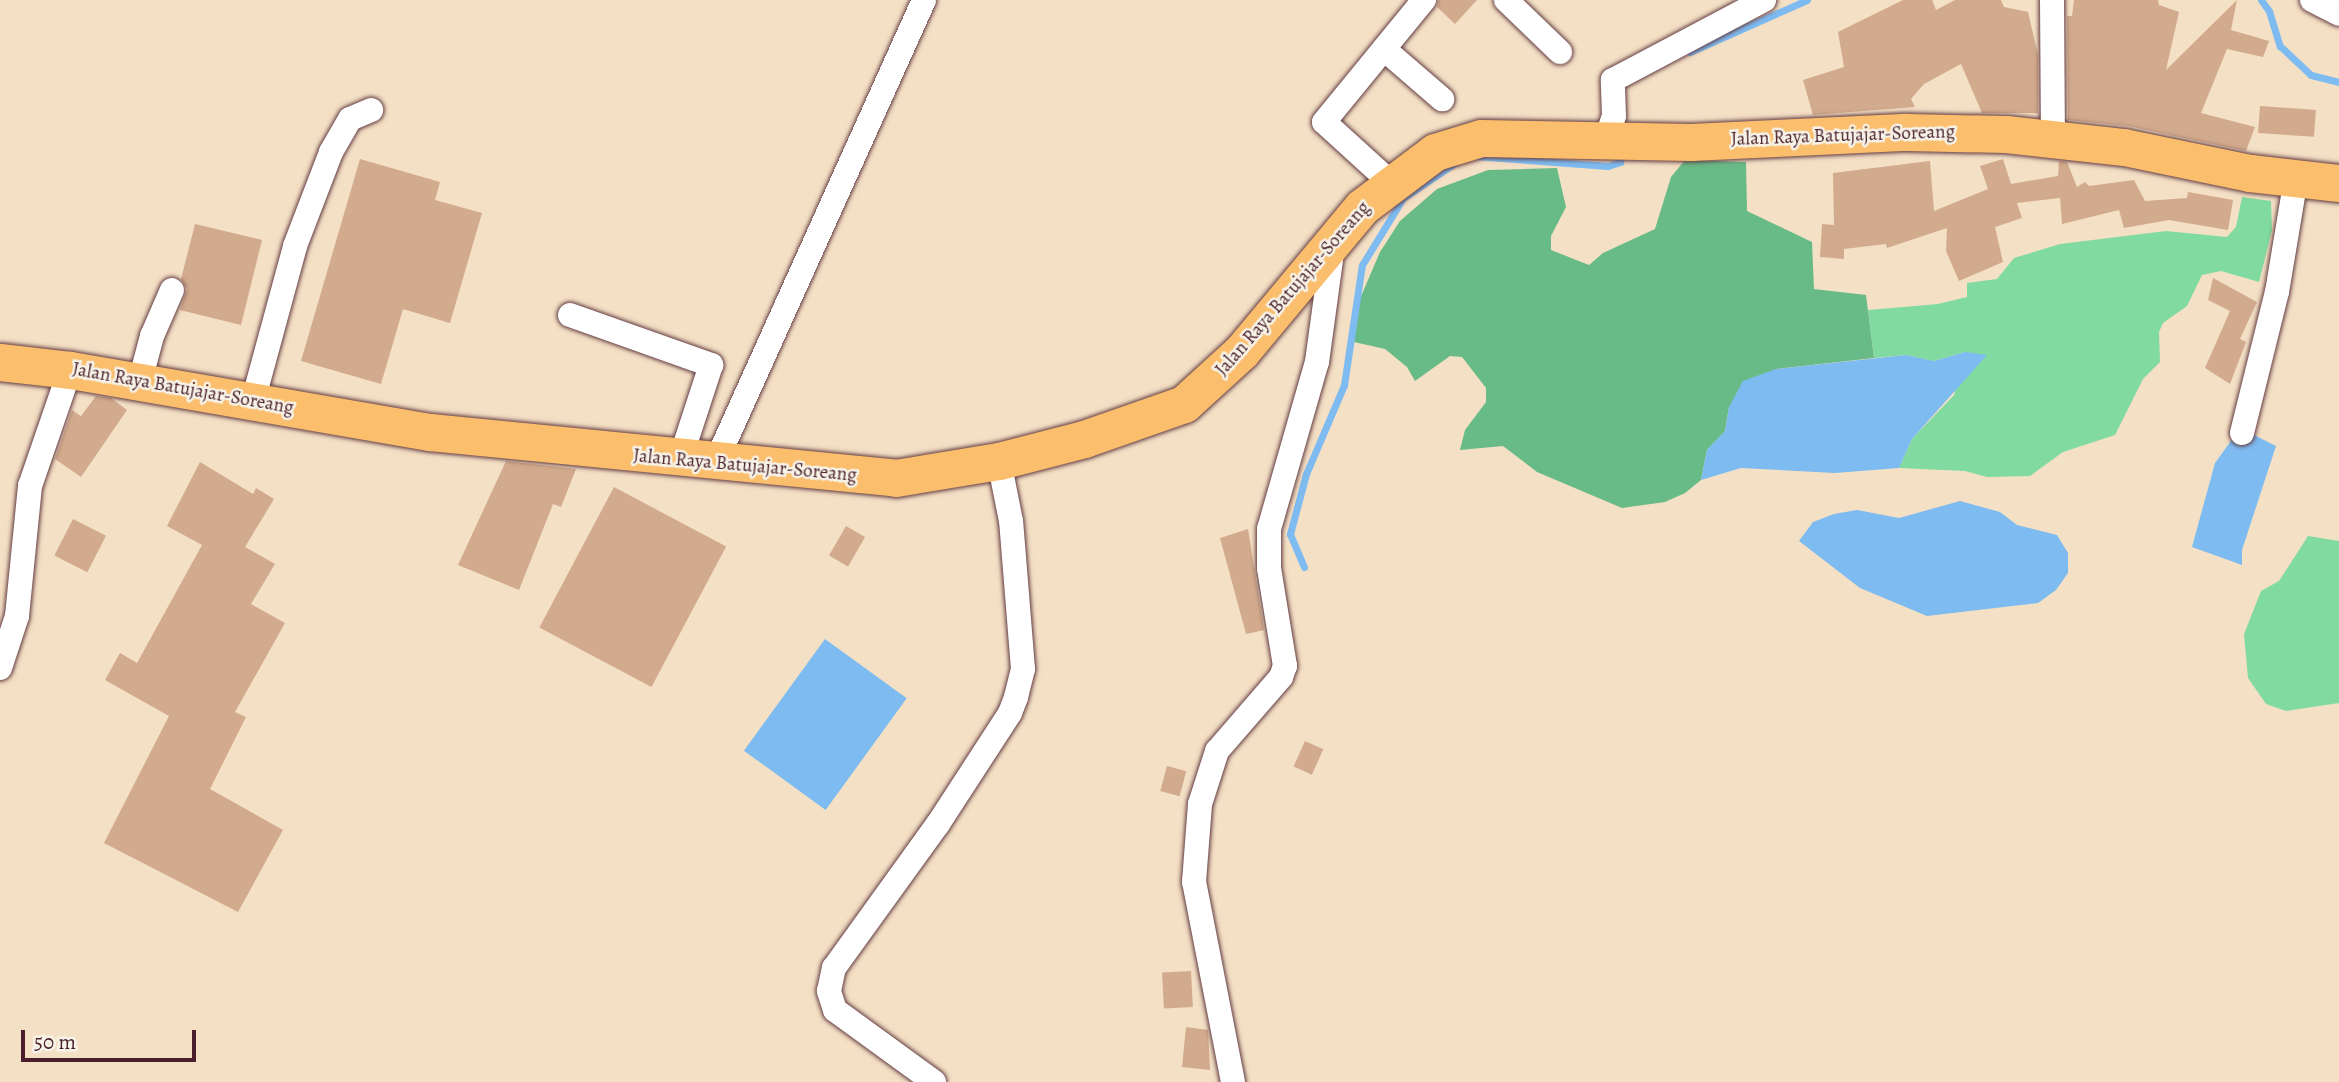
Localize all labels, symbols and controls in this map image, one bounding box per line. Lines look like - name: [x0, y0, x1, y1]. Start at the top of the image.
- street label: Jalan Raya Batujajar-Soreang: [1731, 121, 1955, 151]
- street label: Jalan Raya Batujajar-Soreang: [1211, 197, 1375, 381]
- street label: Jalan Raya Batujajar-Soreang: [71, 358, 295, 420]
- street label: Jalan Raya Batujajar-Soreang: [632, 445, 858, 487]
- scale bar: [24, 1016, 200, 1060]
- text: 50 m: [34, 1028, 76, 1056]

